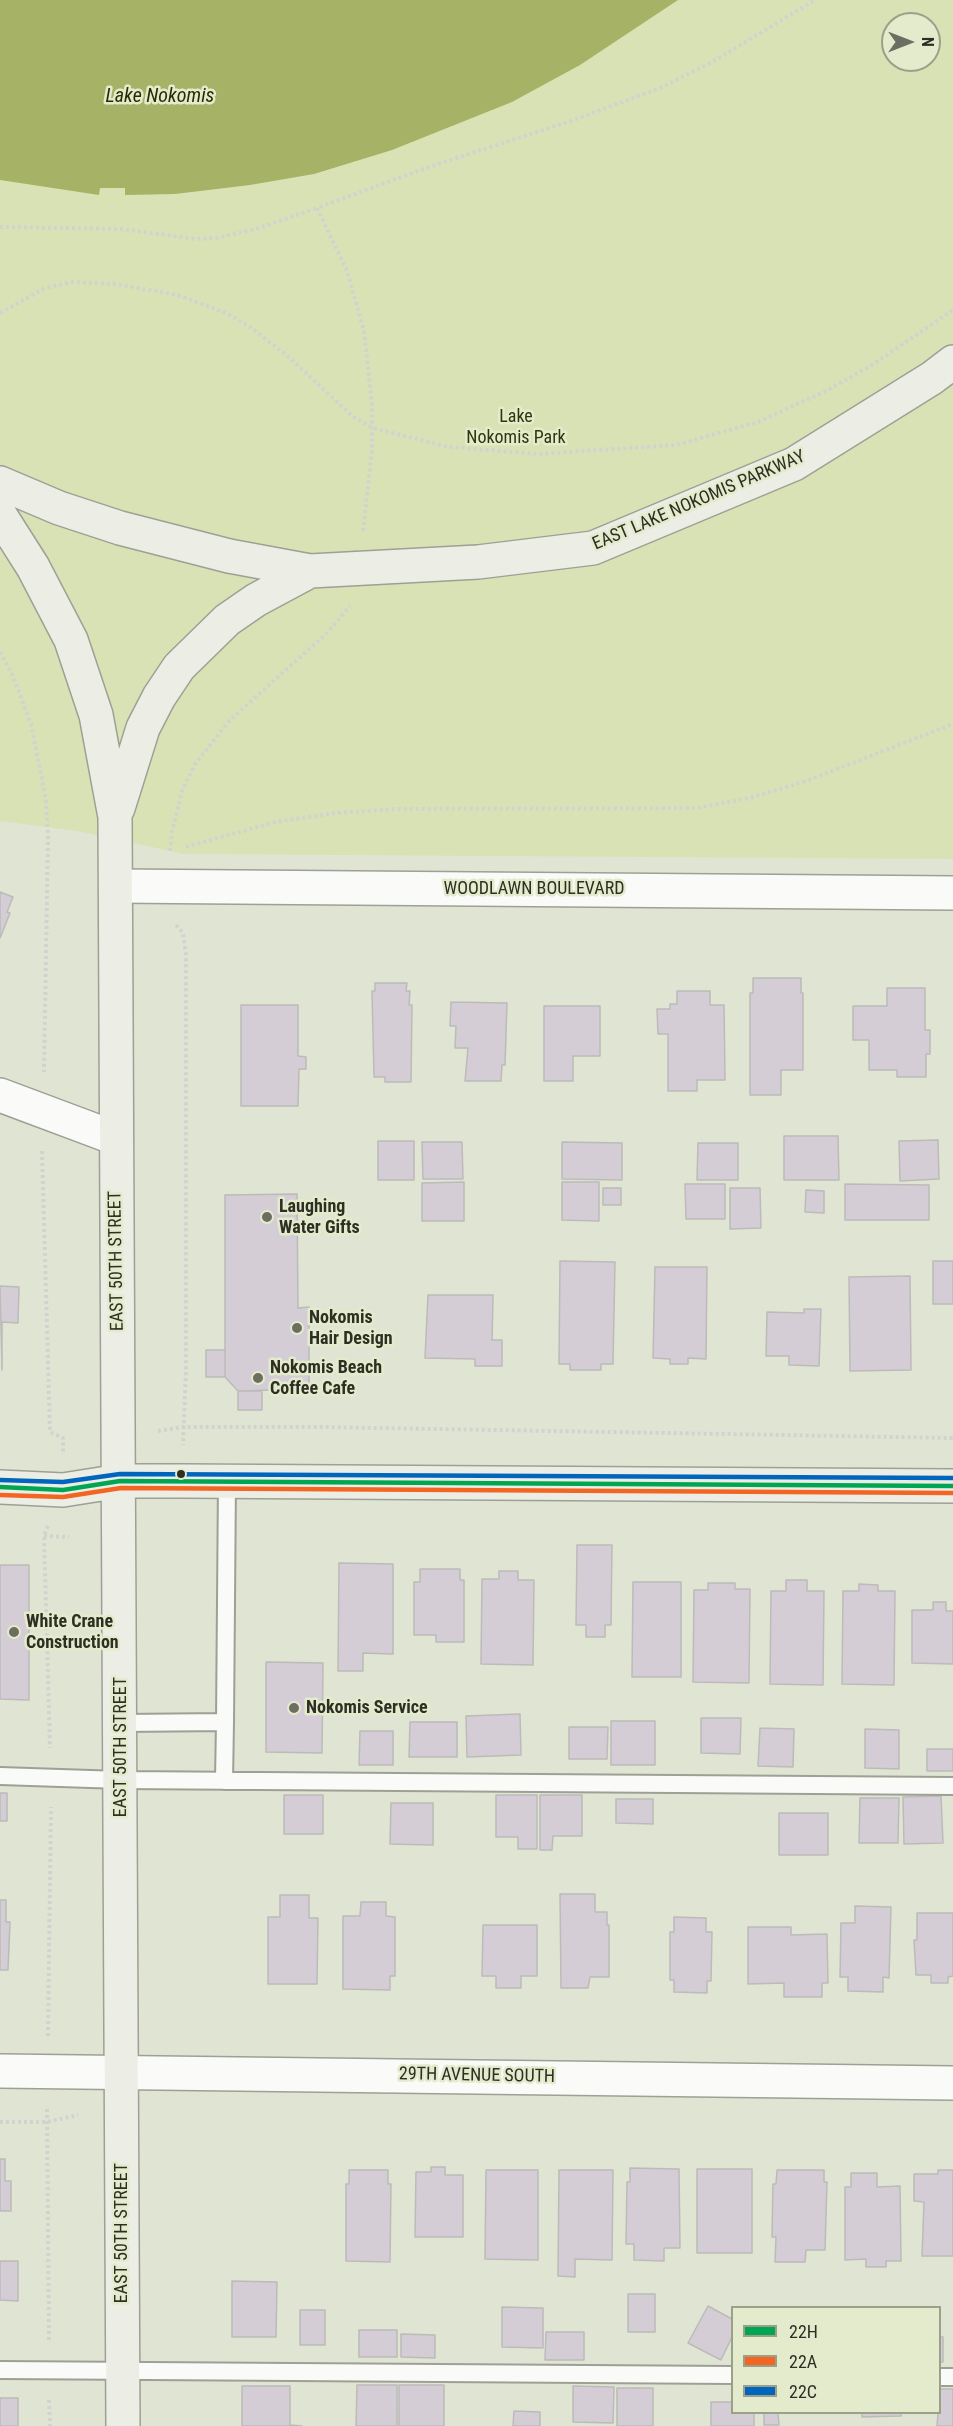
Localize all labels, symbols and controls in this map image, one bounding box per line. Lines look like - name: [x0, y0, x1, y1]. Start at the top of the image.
- north arrow: [881, 12, 941, 72]
- text: N: [918, 37, 937, 47]
- water label: Lake Nokomis: [106, 85, 214, 109]
- park label: Lake Nokomis Park: [466, 406, 566, 448]
- street label: EAST LAKE NOKOMIS PARKWAY: [589, 446, 809, 556]
- street label: WOODLAWN BOULEVARD: [443, 878, 625, 900]
- street label: EAST 50TH STREET: [105, 1191, 129, 1331]
- place label: Laughing Water Gifts: [279, 1196, 360, 1238]
- marker: Laughing Water Gifts: [260, 1210, 274, 1224]
- place label: Nokomis Hair Design: [309, 1307, 393, 1350]
- marker: Nokomis Hair Design: [290, 1321, 304, 1335]
- place label: Nokomis Beach Coffee Cafe: [270, 1357, 382, 1400]
- marker: Nokomis Beach Coffee Cafe: [251, 1371, 265, 1385]
- unlabelled marker: [175, 1468, 187, 1480]
- place label: White Crane Construction: [26, 1611, 119, 1654]
- marker: White Crane Construction: [7, 1625, 21, 1639]
- street label: EAST 50TH STREET: [110, 1677, 132, 1817]
- place label: Nokomis Service: [306, 1697, 428, 1719]
- marker: Nokomis Service: [287, 1701, 301, 1715]
- street label: 29TH AVENUE SOUTH: [399, 2064, 555, 2088]
- street label: EAST 50TH STREET: [111, 2163, 133, 2303]
- legend: [731, 2306, 941, 2414]
- text: 22H: [789, 2321, 818, 2342]
- text: 22A: [789, 2351, 817, 2372]
- text: 22C: [789, 2381, 817, 2402]

